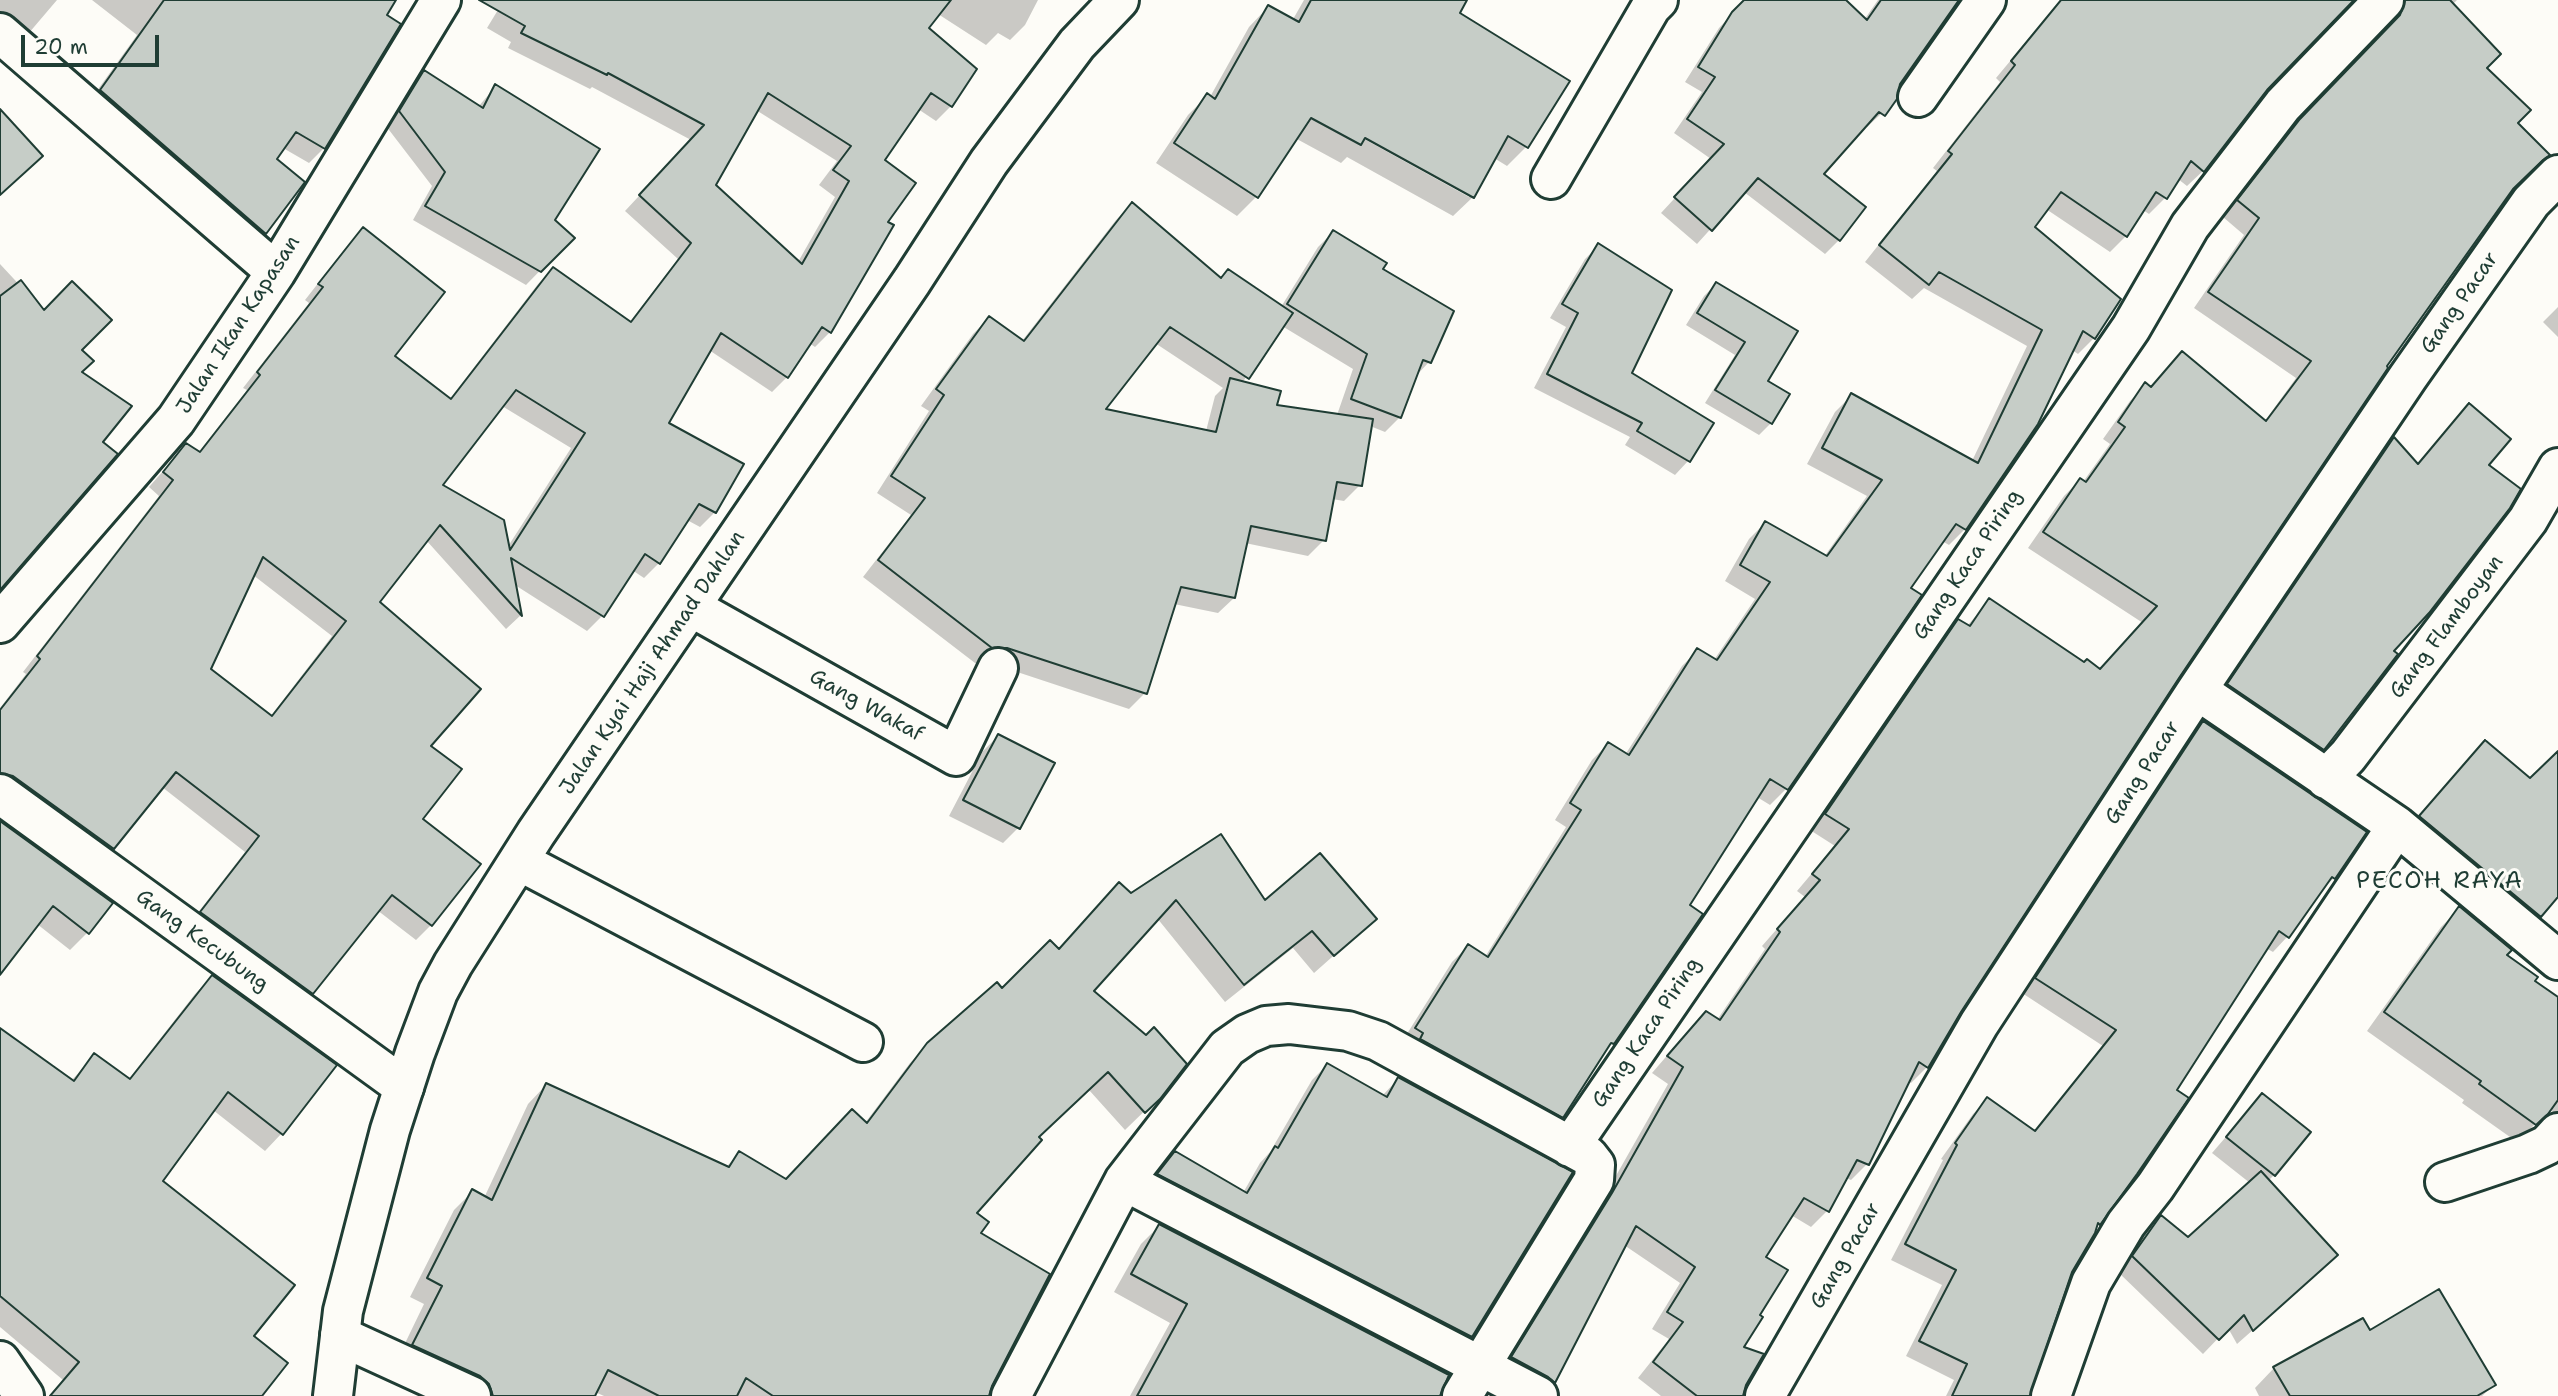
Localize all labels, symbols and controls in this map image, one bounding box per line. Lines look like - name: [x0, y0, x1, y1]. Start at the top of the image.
- scale bar: [24, 21, 163, 65]
- text: 20 m: [34, 33, 88, 61]
- street label: Jalan Ikan Kapasan: [172, 231, 306, 419]
- street label: Gang Pacar: [2416, 247, 2504, 359]
- street label: Gang Kaca Piring: [1908, 485, 2028, 645]
- street label: Jalan Kyai Haji Ahmad Dahlan: [555, 526, 751, 800]
- street label: Gang Flamboyan: [2385, 550, 2509, 704]
- street label: Gang Wakaf: [805, 664, 927, 748]
- street label: Gang Pacar: [2100, 716, 2186, 830]
- district label: PECOH RAYA: [2357, 868, 2523, 896]
- street label: Gang Kecubung: [131, 884, 273, 998]
- street label: Gang Kaca Piring: [1587, 953, 1707, 1113]
- street label: Gang Pacar: [1805, 1198, 1887, 1314]

